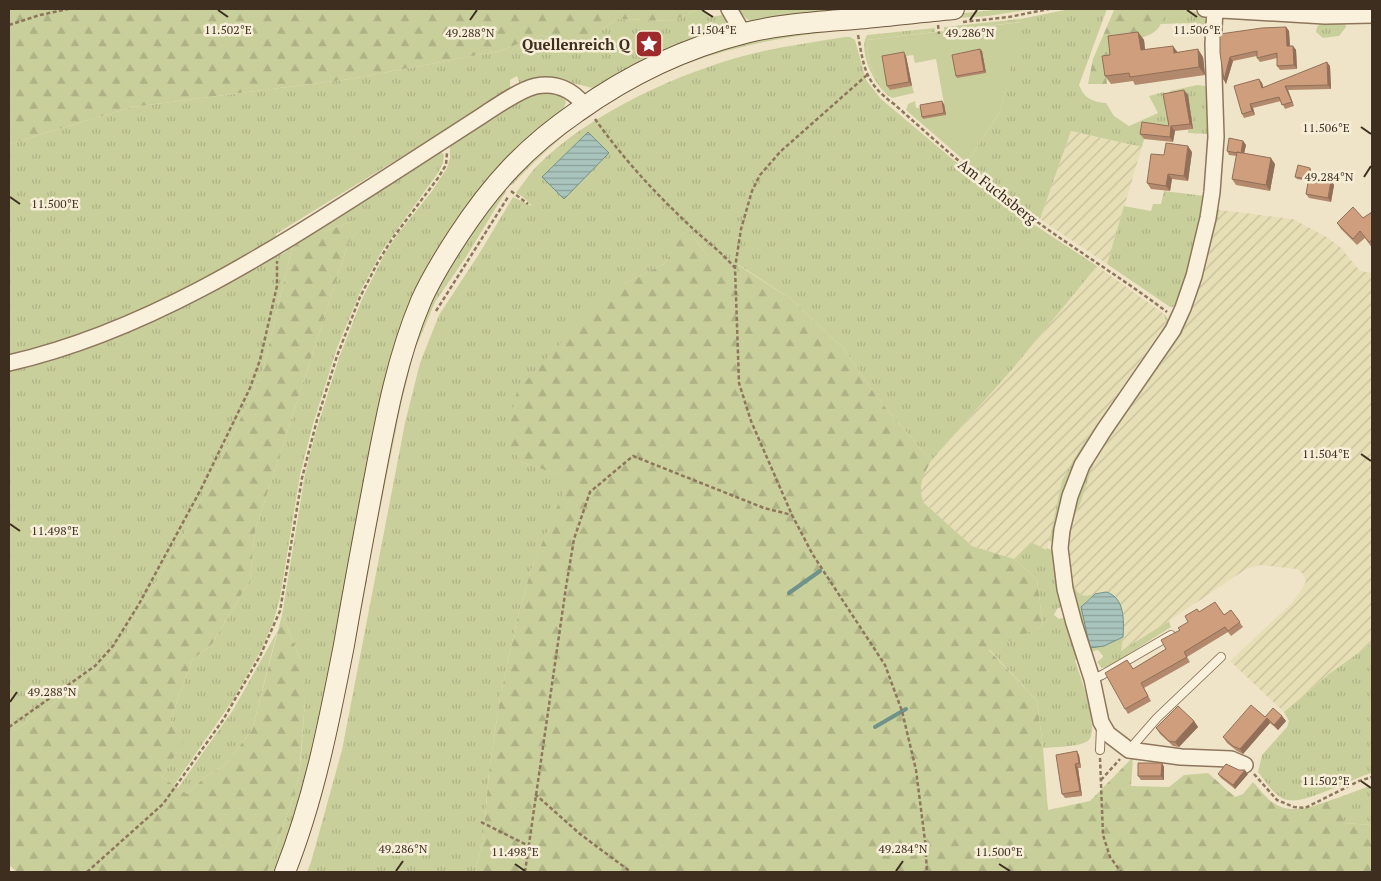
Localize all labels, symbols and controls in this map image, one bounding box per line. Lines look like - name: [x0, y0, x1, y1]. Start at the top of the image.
- text: 11.502°E: [204, 22, 252, 37]
- text: 11.504°E: [689, 22, 737, 37]
- text: 11.506°E: [1173, 22, 1221, 37]
- text: 49.288°N: [445, 25, 495, 40]
- text: 49.286°N: [945, 25, 995, 40]
- place icon: Quellenreich Q: [634, 29, 664, 59]
- place label: Quellenreich Q: [522, 34, 631, 54]
- text: 11.506°E: [1302, 120, 1350, 135]
- street label: Am Fuchsberg: [954, 154, 1043, 229]
- text: 49.284°N: [1304, 169, 1354, 184]
- text: 11.500°E: [31, 196, 79, 211]
- text: 11.504°E: [1302, 446, 1350, 461]
- text: 11.498°E: [31, 523, 79, 538]
- text: 49.288°N: [27, 684, 77, 699]
- text: 11.502°E: [1302, 773, 1350, 788]
- text: 49.286°N: [378, 841, 428, 856]
- text: 49.284°N: [878, 841, 928, 856]
- text: 11.498°E: [491, 844, 539, 859]
- text: 11.500°E: [975, 844, 1023, 859]

